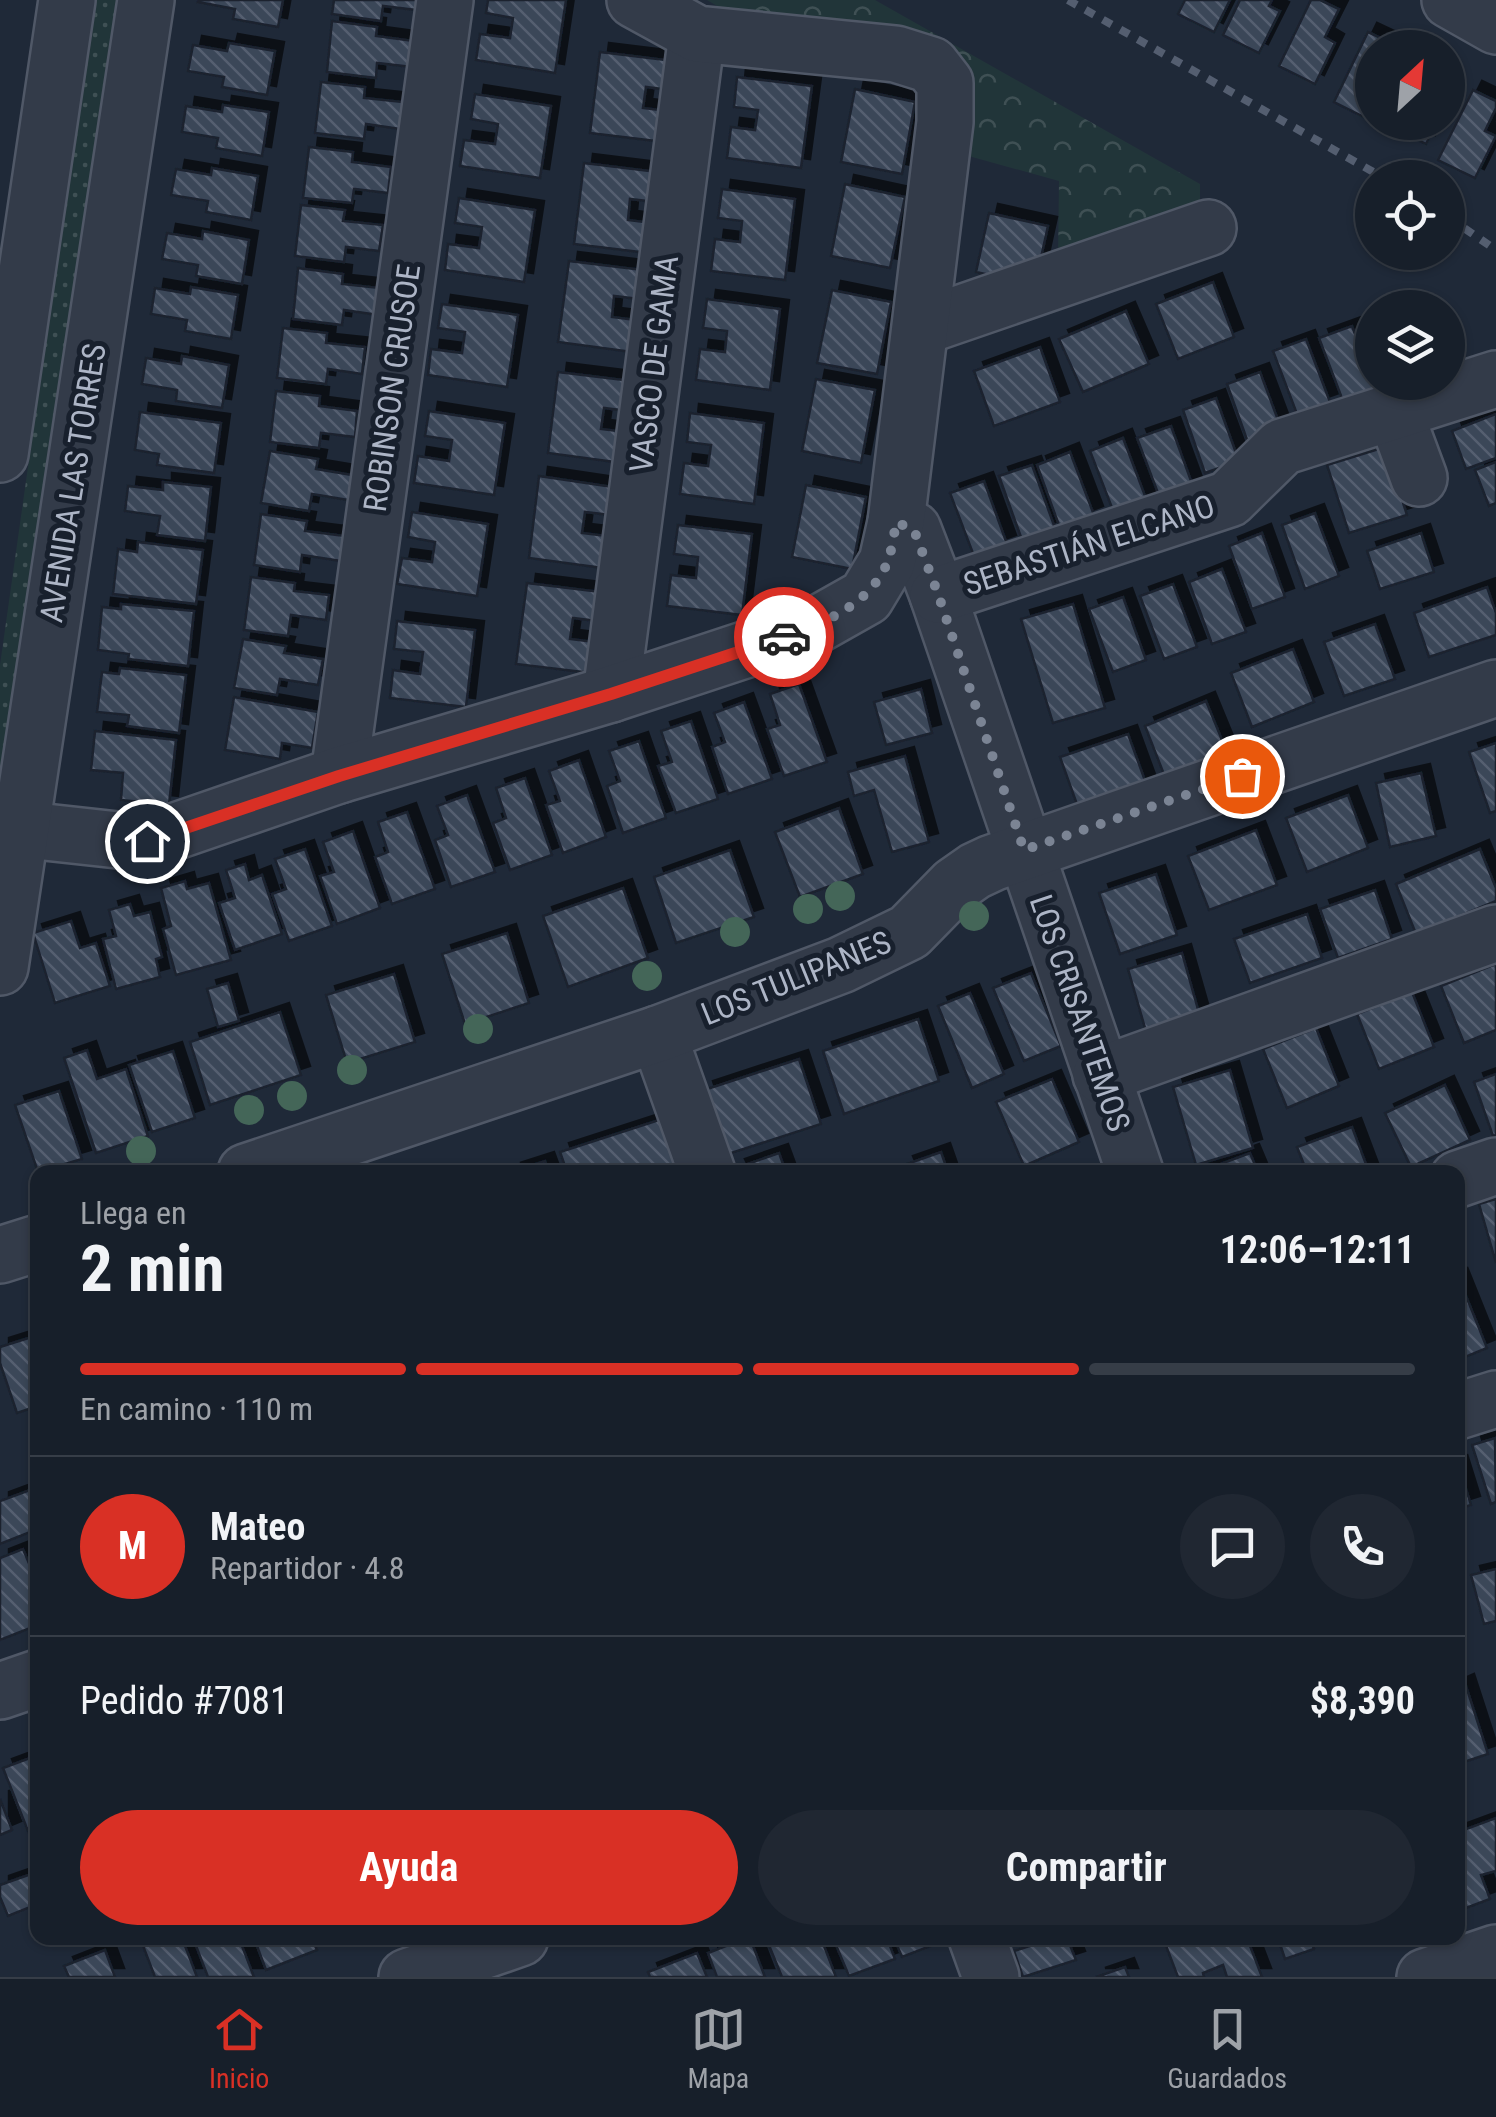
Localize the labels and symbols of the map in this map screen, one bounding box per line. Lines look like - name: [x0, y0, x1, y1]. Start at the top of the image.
- north arrow: [1355, 30, 1465, 140]
- street label: VASCO DE GAMA: [622, 253, 686, 475]
- street label: ROBINSON CRUSOE: [356, 262, 428, 514]
- street label: AVENIDA LAS TORRES: [32, 341, 114, 625]
- street label: SEBASTIÁN ELCANO: [959, 487, 1219, 603]
- courier: [734, 587, 834, 687]
- pin: [1200, 734, 1285, 819]
- pin: [105, 799, 190, 884]
- street label: LOS CRISANTEMOS: [1022, 890, 1138, 1136]
- street label: LOS TULIPANES: [696, 923, 896, 1033]

